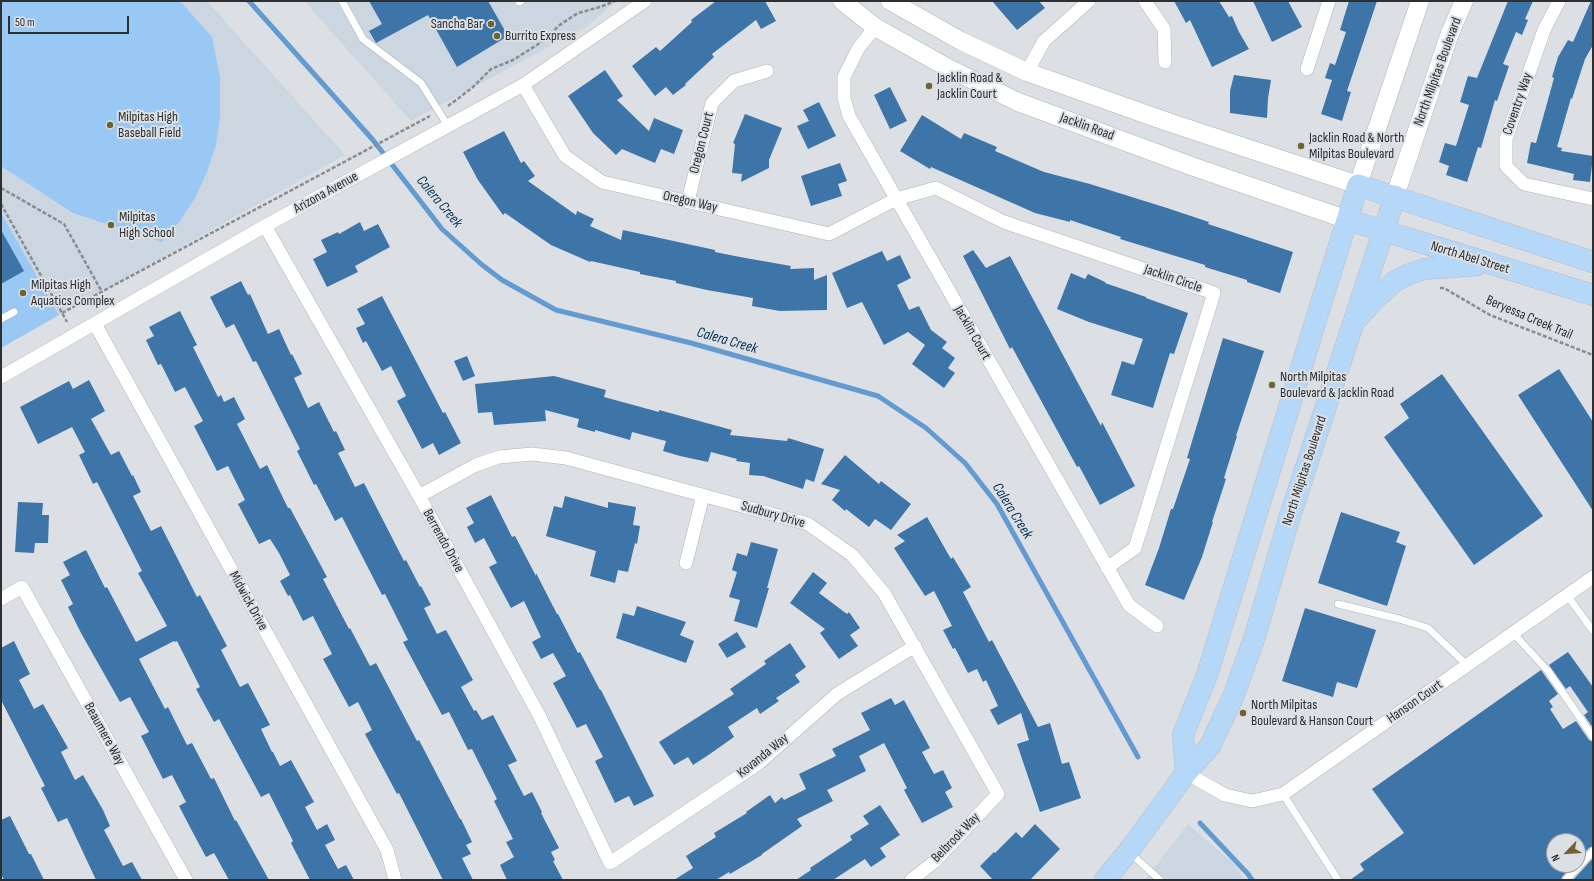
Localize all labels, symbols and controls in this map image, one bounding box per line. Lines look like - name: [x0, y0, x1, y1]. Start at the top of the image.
- scale bar: [10, 8, 131, 34]
- text: 50 m: [15, 15, 35, 30]
- street label: North Milpitas Boulevard: [1411, 15, 1465, 129]
- place label: Sancha Bar: [431, 16, 483, 32]
- marker: Sancha Bar: [486, 19, 496, 29]
- place label: Burrito Express: [505, 28, 576, 44]
- marker: Burrito Express: [492, 31, 502, 41]
- place label: Jacklin Road & Jacklin Court: [937, 70, 1003, 102]
- street label: Coventry Way: [1500, 71, 1536, 137]
- marker: Jacklin Road & Jacklin Court: [924, 81, 934, 91]
- place label: Milpitas High Baseball Field: [118, 109, 181, 142]
- street label: Jacklin Road: [1058, 109, 1116, 145]
- street label: Oregon Court: [686, 111, 718, 175]
- marker: Milpitas High Baseball Field: [105, 120, 115, 130]
- place label: Jacklin Road & North Milpitas Boulevard: [1309, 130, 1404, 162]
- marker: Jacklin Road & North Milpitas Boulevard: [1296, 141, 1306, 151]
- street label: Arizona Avenue: [291, 168, 361, 218]
- water label: Calera Creek: [412, 172, 466, 232]
- street label: Oregon Way: [661, 188, 719, 216]
- place label: Milpitas High School: [119, 209, 174, 242]
- marker: Milpitas High School: [106, 220, 116, 230]
- street label: North Abel Street: [1429, 238, 1511, 278]
- street label: Jacklin Circle: [1142, 261, 1204, 297]
- place label: Milpitas High Aquatics Complex: [31, 277, 115, 310]
- marker: Milpitas High Aquatics Complex: [18, 288, 28, 298]
- street label: Beryessa Creek Trail: [1483, 292, 1575, 344]
- street label: Jacklin Court: [950, 303, 994, 363]
- water label: Calera Creek: [694, 324, 760, 358]
- place label: North Milpitas Boulevard & Jacklin Road: [1280, 369, 1394, 402]
- marker: North Milpitas Boulevard & Jacklin Road: [1267, 380, 1277, 390]
- street label: North Milpitas Boulevard: [1279, 414, 1331, 528]
- water label: Calera Creek: [988, 480, 1036, 542]
- street label: Sudbury Drive: [739, 498, 807, 532]
- street label: Berrendo Drive: [419, 506, 467, 576]
- street label: Midwick Drive: [225, 569, 271, 633]
- street label: Hanson Court: [1384, 677, 1446, 727]
- place label: North Milpitas Boulevard & Hanson Court: [1251, 697, 1373, 730]
- street label: Beaumere Way: [80, 700, 128, 768]
- marker: North Milpitas Boulevard & Hanson Court: [1238, 708, 1248, 718]
- street label: Kovanda Way: [734, 730, 792, 782]
- street label: Belbrook Way: [928, 810, 984, 866]
- north arrow: [1546, 833, 1586, 873]
- text: N: [1548, 852, 1563, 863]

